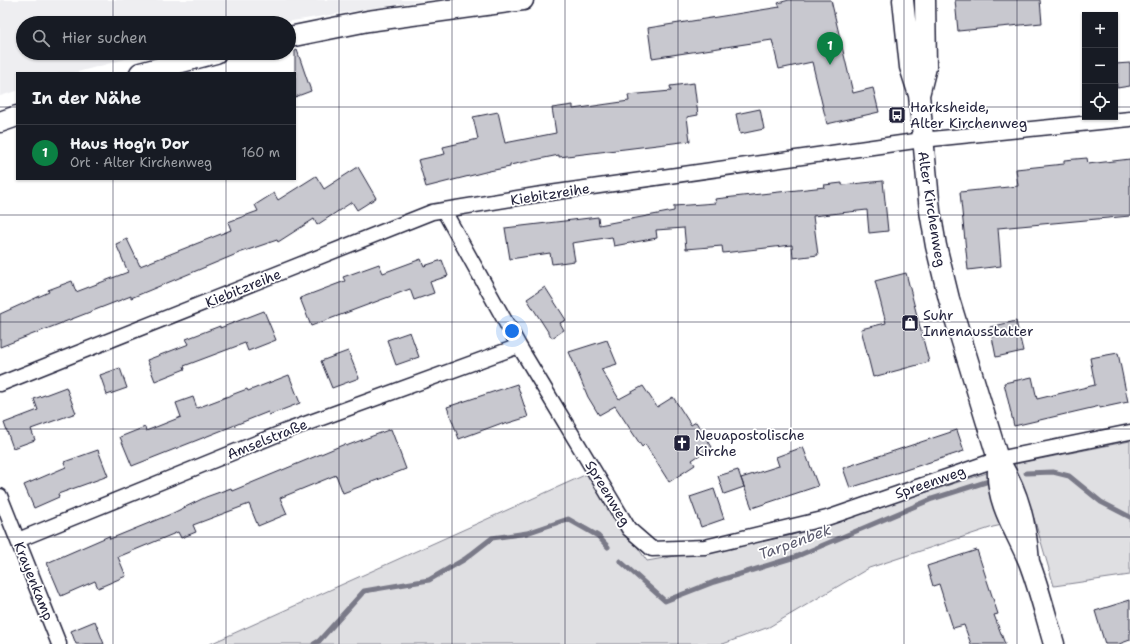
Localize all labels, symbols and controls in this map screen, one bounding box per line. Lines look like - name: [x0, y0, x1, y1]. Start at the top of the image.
- map controls: [1082, 12, 1118, 120]
- button: +: [1082, 12, 1118, 48]
- search box: [16, 16, 296, 60]
- icon: search: [30, 27, 52, 49]
- text: Hier suchen: [62, 28, 147, 48]
- pin: 1: [817, 32, 843, 65]
- button: −: [1082, 48, 1118, 84]
- button: locate: [1082, 84, 1118, 120]
- text: In der Nähe: [32, 87, 141, 109]
- place label: Harksheide, Alter Kirchenweg: [910, 98, 1027, 132]
- bus stop icon: Harksheide, Alter Kirchenweg: [887, 105, 907, 125]
- text: Haus Hog'n Dor: [70, 134, 189, 154]
- text: 1: [42, 144, 48, 161]
- text: 160 m: [242, 144, 280, 161]
- street label: Alter Kirchenweg: [914, 150, 950, 268]
- text: Ort · Alter Kirchenweg: [70, 154, 212, 171]
- street label: Kiebitzreihe: [509, 179, 591, 209]
- street label: Kiebitzreihe: [202, 265, 284, 311]
- place label: Suhr Innenausstatter: [923, 306, 1034, 340]
- shop icon: Suhr Innenausstatter: [900, 313, 920, 333]
- your location: [502, 321, 522, 341]
- street label: Amselstraße: [224, 415, 310, 463]
- place label: Neuapostolische Kirche: [695, 426, 805, 460]
- church icon: Neuapostolische Kirche: [672, 433, 692, 453]
- street label: Spreenweg: [581, 457, 635, 529]
- street label: Spreenweg: [892, 462, 968, 502]
- water label: Tarpenbek: [756, 520, 834, 564]
- street label: Krayenkamp: [10, 539, 58, 623]

